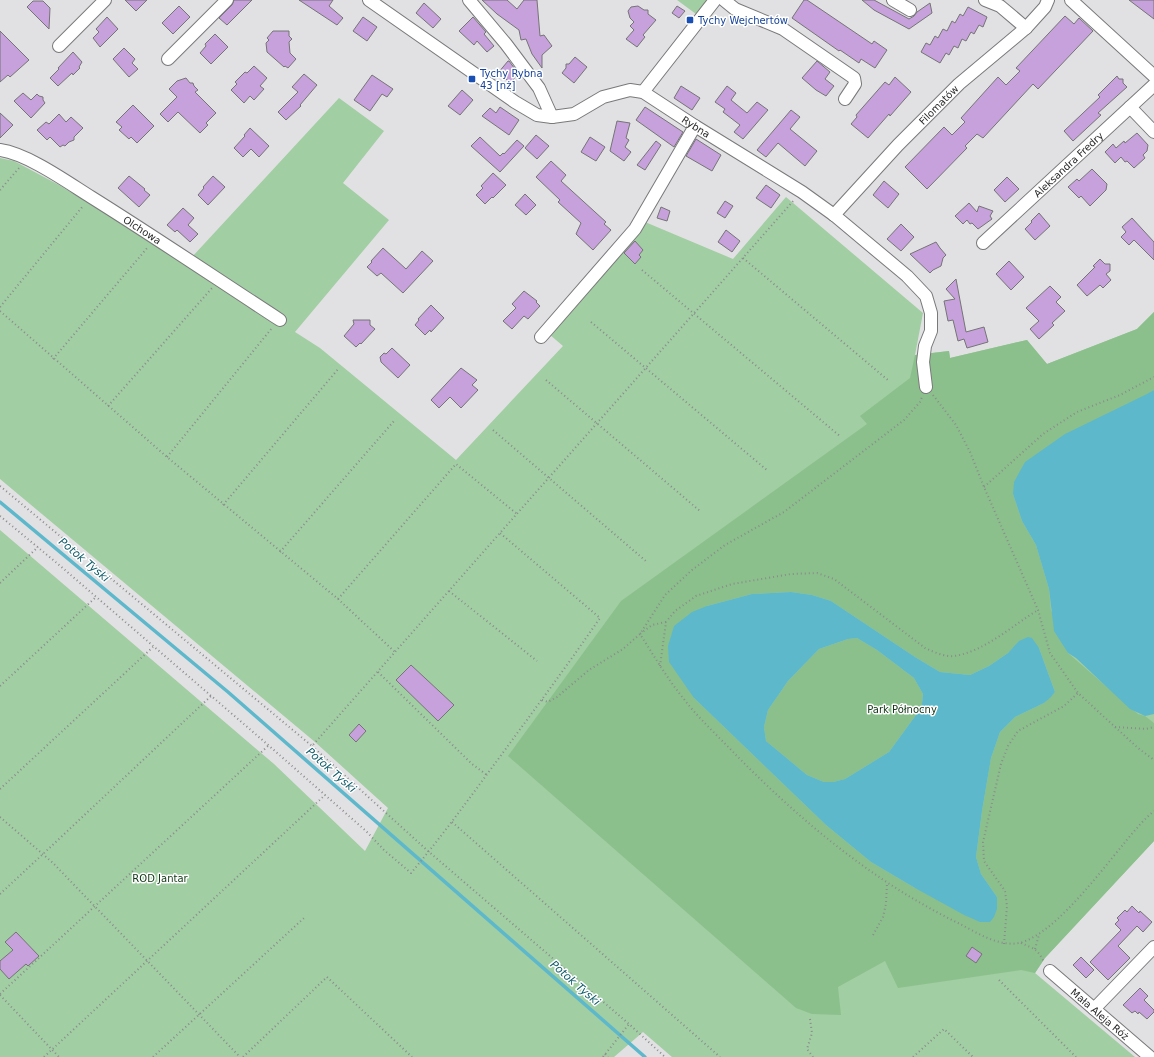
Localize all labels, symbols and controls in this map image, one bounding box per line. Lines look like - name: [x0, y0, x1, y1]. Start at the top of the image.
- marker: Tychy Wejchertów: [685, 15, 695, 25]
- place label: Tychy Wejchertów: [697, 15, 788, 26]
- place label: Tychy Rybna 43 [nż]: [479, 68, 543, 91]
- marker: Tychy Rybna 43 [nż]: [467, 74, 477, 84]
- street label: Filomatów: [917, 83, 960, 126]
- street label: Rybna: [680, 114, 712, 140]
- street label: Aleksandra Fredry: [1031, 129, 1105, 199]
- street label: Olchowa: [121, 214, 163, 246]
- water label: Potok Tyski: [56, 535, 112, 585]
- park label: Park Północny: [867, 704, 937, 715]
- water label: Potok Tyski: [303, 745, 359, 795]
- park label: ROD Jantar: [132, 873, 189, 884]
- water label: Potok Tyski: [547, 958, 603, 1008]
- street label: Mała Aleja Róż: [1069, 986, 1131, 1042]

